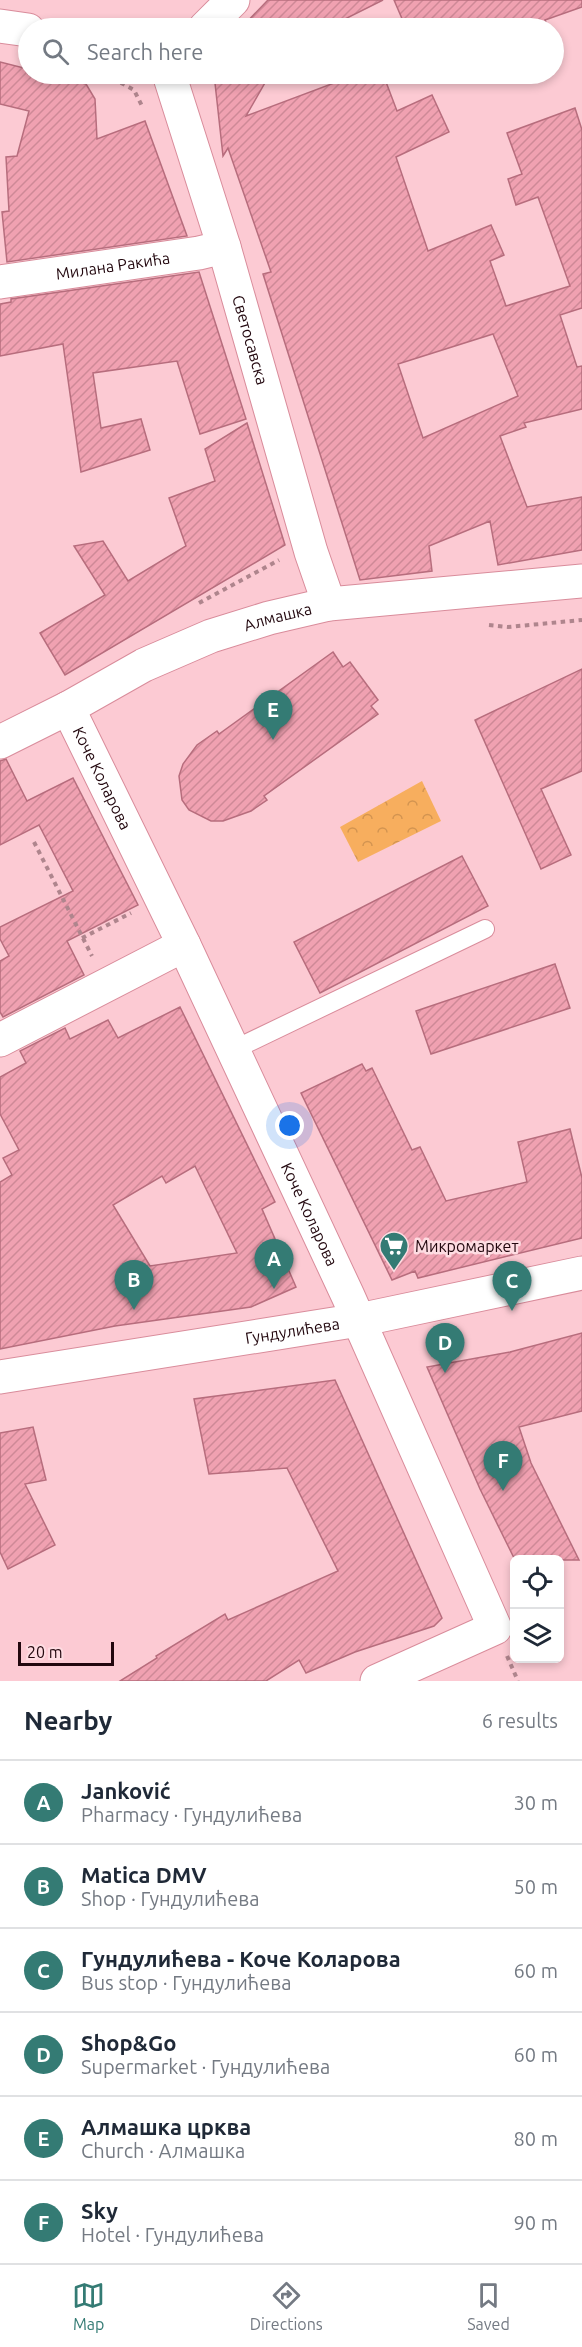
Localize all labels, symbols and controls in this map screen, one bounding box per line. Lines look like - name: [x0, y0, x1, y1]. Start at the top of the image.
- search box: [18, 18, 564, 84]
- icon: search: [39, 35, 72, 68]
- text: Search here: [87, 39, 203, 64]
- street label: Милана Ракића: [55, 248, 171, 283]
- street label: Светосавска: [229, 293, 272, 387]
- street label: Алмашка: [242, 599, 314, 634]
- pin: E: [254, 690, 292, 740]
- street label: Коче Коларова: [70, 724, 135, 832]
- your location: [275, 1111, 304, 1140]
- street label: Коче Коларова: [278, 1160, 342, 1269]
- supermarket icon: Микромаркет: [378, 1230, 410, 1272]
- place label: Микромаркет: [415, 1237, 519, 1255]
- pin: A: [254, 1240, 294, 1289]
- pin: B: [114, 1260, 154, 1310]
- pin: C: [492, 1262, 532, 1311]
- street label: Гундулићева: [244, 1314, 341, 1347]
- pin: D: [426, 1324, 464, 1373]
- pin: F: [484, 1442, 522, 1491]
- map controls: [510, 1555, 564, 1663]
- button: locate: [510, 1555, 564, 1609]
- button: layers: [510, 1609, 564, 1663]
- scale bar: [18, 1639, 114, 1666]
- text: 20 m: [27, 1643, 63, 1661]
- text: Nearby: [24, 1706, 112, 1735]
- text: 6 results: [482, 1709, 558, 1732]
- text: Janković: [81, 1778, 171, 1803]
- text: A: [36, 1791, 51, 1814]
- text: 30 m: [514, 1791, 558, 1814]
- text: Pharmacy · Гундулићева: [81, 1803, 302, 1826]
- text: Matica DMV: [81, 1862, 207, 1887]
- text: B: [37, 1875, 50, 1898]
- text: 50 m: [514, 1875, 558, 1898]
- text: Shop · Гундулићева: [81, 1887, 260, 1910]
- text: Гундулићева - Коче Коларова: [81, 1946, 401, 1971]
- text: C: [37, 1959, 50, 1982]
- text: 60 m: [514, 1959, 558, 1982]
- text: Bus stop · Гундулићева: [81, 1971, 292, 1994]
- text: Shop&Go: [81, 2030, 176, 2055]
- text: D: [36, 2043, 51, 2066]
- text: 60 m: [514, 2043, 558, 2066]
- text: Supermarket · Гундулићева: [81, 2055, 330, 2078]
- text: Алмашка црква: [81, 2114, 251, 2139]
- text: E: [38, 2127, 49, 2150]
- text: 80 m: [514, 2127, 558, 2150]
- text: Church · Алмашка: [81, 2139, 245, 2162]
- text: Sky: [81, 2198, 118, 2223]
- text: F: [38, 2211, 49, 2234]
- text: 90 m: [514, 2211, 558, 2234]
- text: Hotel · Гундулићева: [81, 2223, 264, 2246]
- tab: Map: [72, 2279, 105, 2333]
- tab: Directions: [250, 2279, 323, 2333]
- tab: Saved: [467, 2279, 510, 2333]

